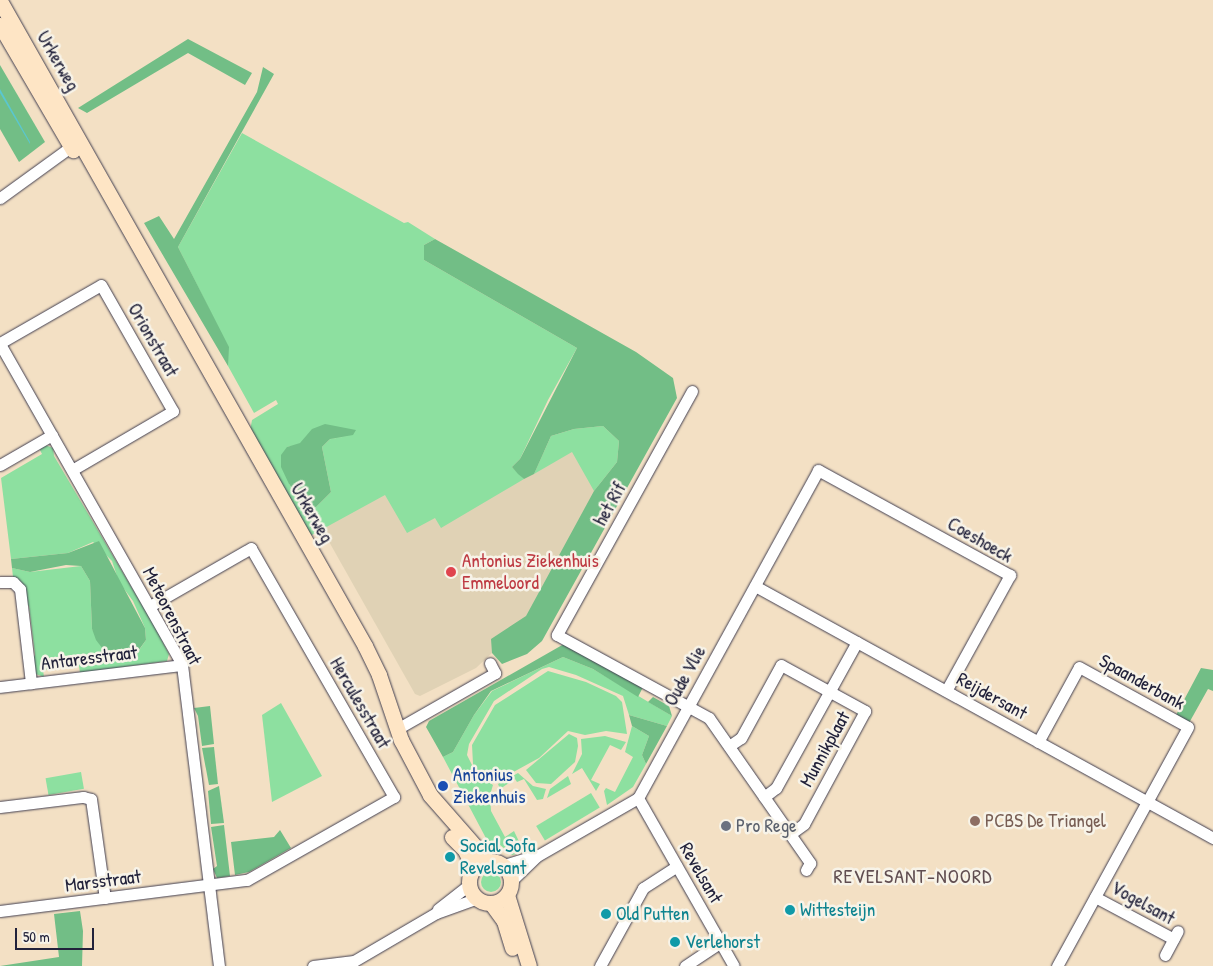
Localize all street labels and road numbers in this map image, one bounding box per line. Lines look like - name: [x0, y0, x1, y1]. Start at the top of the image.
- street label: Urkerweg: [32, 27, 84, 95]
- street label: Orionstraat: [123, 299, 183, 381]
- street label: het Rif: [589, 478, 631, 530]
- street label: Urkerweg: [286, 479, 338, 547]
- street label: Coeshoeck: [943, 512, 1017, 568]
- street label: Meteorenstraat: [138, 563, 206, 669]
- street label: Antaresstraat: [40, 641, 138, 675]
- street label: Oude Vlie: [659, 642, 711, 710]
- street label: Spaanderbank: [1095, 649, 1189, 715]
- street label: Herculesstraat: [325, 653, 395, 753]
- street label: Reijdersant: [953, 667, 1031, 725]
- street label: Munnikplaat: [795, 707, 855, 791]
- street label: Revelsant: [675, 839, 727, 907]
- street label: Marsstraat: [64, 865, 142, 897]
- street label: Vogelsant: [1107, 876, 1179, 930]

